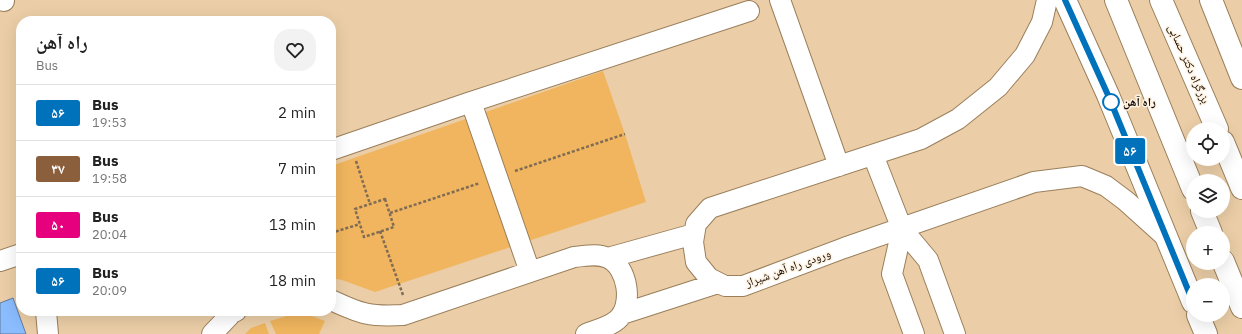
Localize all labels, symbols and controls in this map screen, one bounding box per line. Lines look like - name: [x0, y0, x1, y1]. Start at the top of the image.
- street label: بزرگراه دکتر حسابی: [1165, 22, 1214, 106]
- button: heart: [274, 29, 316, 71]
- text: راه آهن: [36, 30, 88, 54]
- text: Bus: [36, 57, 58, 74]
- marker: راه آهن: [1102, 93, 1120, 111]
- place label: راه آهن: [1123, 94, 1156, 110]
- text: Bus: [92, 95, 119, 114]
- text: 2 min: [278, 103, 316, 122]
- text: ۵۶: [51, 104, 65, 122]
- text: 19:53: [92, 114, 127, 131]
- map controls: [1186, 122, 1230, 322]
- button: locate: [1186, 122, 1230, 166]
- line badge: ۵۶: [1112, 138, 1148, 164]
- text: ۵۶: [1123, 142, 1137, 160]
- text: Bus: [92, 151, 119, 170]
- text: 7 min: [278, 159, 316, 178]
- text: ۳۷: [51, 160, 65, 178]
- text: 19:58: [92, 170, 127, 187]
- button: layers: [1186, 174, 1230, 218]
- text: Bus: [92, 207, 119, 226]
- text: 13 min: [269, 215, 316, 234]
- text: ۵۰: [51, 216, 65, 234]
- text: 20:04: [92, 226, 127, 243]
- button: +: [1186, 226, 1230, 270]
- street label: ورودی راه آهن شیراز: [742, 245, 833, 290]
- text: Bus: [92, 263, 119, 282]
- text: 18 min: [269, 271, 316, 290]
- text: ۵۶: [51, 272, 65, 290]
- button: −: [1186, 278, 1230, 322]
- text: 20:09: [92, 282, 127, 299]

